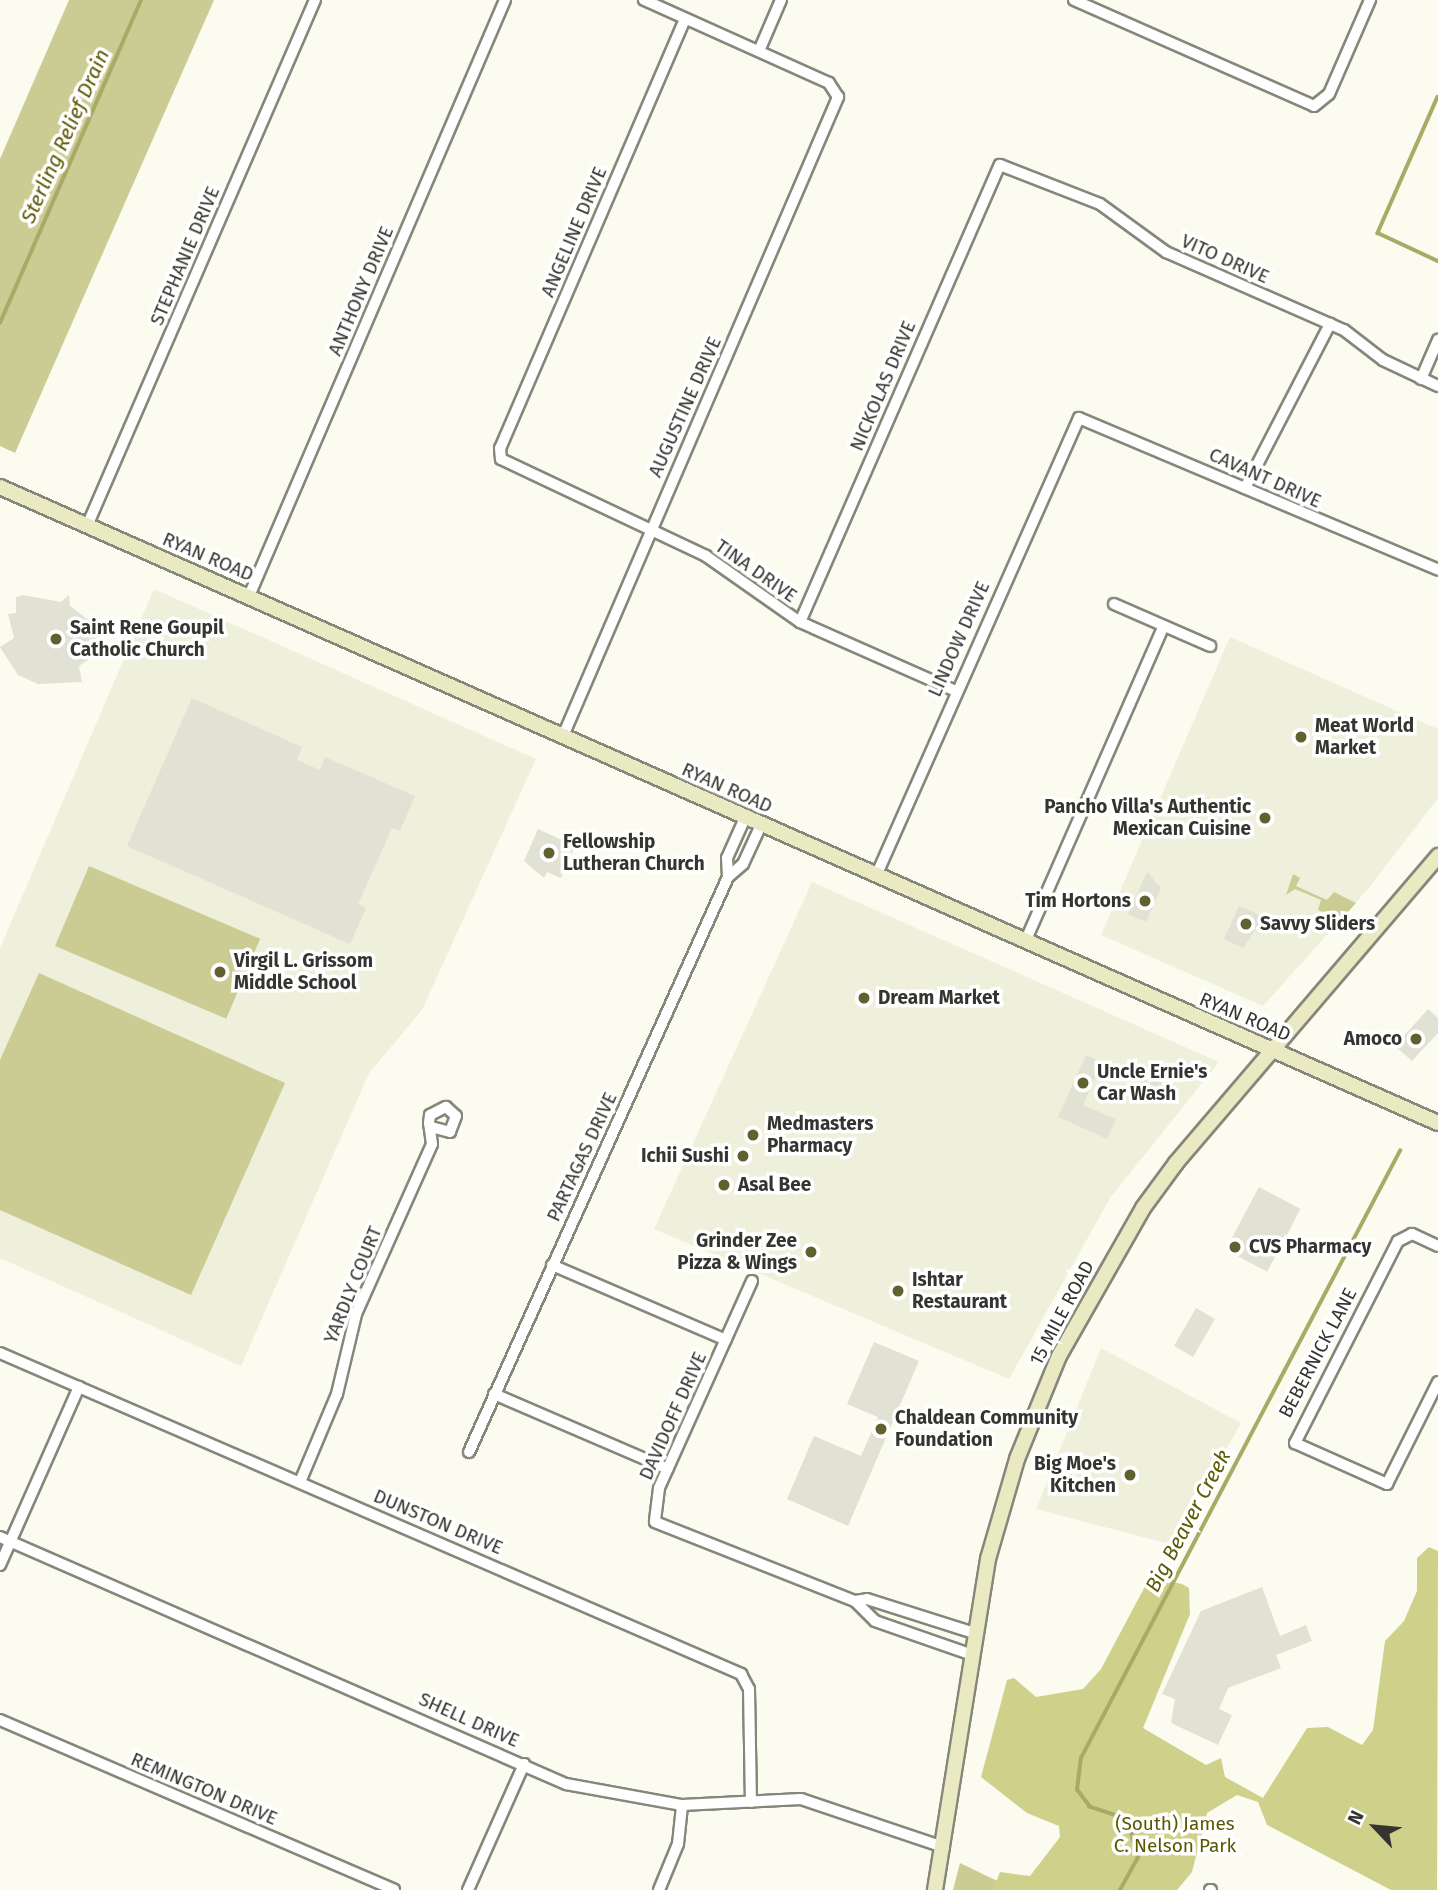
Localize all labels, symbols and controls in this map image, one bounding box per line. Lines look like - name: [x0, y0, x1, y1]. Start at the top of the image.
- water label: Sterling Relief Drain: [15, 45, 115, 227]
- street label: ANGELINE DRIVE: [536, 163, 612, 301]
- street label: STEPHANIE DRIVE: [145, 183, 225, 329]
- street label: ANTHONY DRIVE: [323, 223, 399, 359]
- street label: VITO DRIVE: [1178, 230, 1272, 288]
- street label: NICKOLAS DRIVE: [845, 318, 921, 454]
- street label: AUGUSTINE DRIVE: [644, 333, 726, 481]
- street label: CAVANT DRIVE: [1205, 443, 1325, 513]
- street label: RYAN ROAD: [159, 528, 257, 586]
- street label: TINA DRIVE: [711, 535, 801, 607]
- street label: LINDOW DRIVE: [923, 578, 995, 700]
- place label: Saint Rene Goupil Catholic Church: [70, 617, 224, 661]
- marker: Saint Rene Goupil Catholic Church: [48, 631, 64, 647]
- place label: Meat World Market: [1315, 715, 1414, 759]
- marker: Meat World Market: [1293, 729, 1309, 745]
- street label: RYAN ROAD: [678, 758, 776, 818]
- place label: Pancho Villa's Authentic Mexican Cuisine: [1044, 796, 1251, 840]
- marker: Pancho Villa's Authentic Mexican Cuisine: [1257, 810, 1273, 826]
- place label: Fellowship Lutheran Church: [563, 831, 705, 875]
- marker: Fellowship Lutheran Church: [541, 845, 557, 861]
- place label: Tim Hortons: [1025, 890, 1131, 912]
- marker: Tim Hortons: [1137, 893, 1153, 909]
- place label: Savvy Sliders: [1260, 913, 1375, 935]
- marker: Savvy Sliders: [1238, 916, 1254, 932]
- place label: Virgil L. Grissom Middle School: [234, 950, 373, 994]
- marker: Virgil L. Grissom Middle School: [212, 964, 228, 980]
- place label: Dream Market: [878, 987, 1000, 1009]
- street label: RYAN ROAD: [1196, 988, 1294, 1046]
- marker: Dream Market: [856, 990, 872, 1006]
- place label: Amoco: [1344, 1028, 1402, 1050]
- marker: Amoco: [1408, 1031, 1424, 1047]
- place label: Uncle Ernie's Car Wash: [1097, 1061, 1208, 1105]
- marker: Uncle Ernie's Car Wash: [1075, 1075, 1091, 1091]
- street label: PARTAGAS DRIVE: [542, 1089, 622, 1225]
- place label: Medmasters Pharmacy: [767, 1113, 873, 1157]
- marker: Medmasters Pharmacy: [745, 1127, 761, 1143]
- place label: Ichii Sushi: [641, 1145, 729, 1167]
- marker: Ichii Sushi: [735, 1148, 751, 1164]
- place label: Asal Bee: [738, 1174, 811, 1196]
- marker: Asal Bee: [716, 1177, 732, 1193]
- street label: YARDLY COURT: [319, 1223, 387, 1347]
- place label: Grinder Zee Pizza & Wings: [677, 1230, 797, 1274]
- place label: CVS Pharmacy: [1249, 1236, 1371, 1258]
- marker: CVS Pharmacy: [1227, 1239, 1243, 1255]
- marker: Grinder Zee Pizza & Wings: [803, 1244, 819, 1260]
- street label: 15 MILE ROAD: [1025, 1257, 1099, 1369]
- place label: Ishtar Restaurant: [912, 1269, 1007, 1313]
- marker: Ishtar Restaurant: [890, 1283, 906, 1299]
- street label: BEBERNICK LANE: [1274, 1284, 1362, 1422]
- street label: DAVIDOFF DRIVE: [635, 1348, 711, 1484]
- place label: Chaldean Community Foundation: [895, 1407, 1078, 1451]
- marker: Chaldean Community Foundation: [873, 1421, 889, 1437]
- water label: Big Beaver Creek: [1140, 1446, 1236, 1596]
- place label: Big Moe's Kitchen: [1034, 1453, 1116, 1497]
- marker: Big Moe's Kitchen: [1122, 1467, 1138, 1483]
- street label: DUNSTON DRIVE: [370, 1485, 506, 1559]
- street label: SHELL DRIVE: [415, 1688, 523, 1752]
- street label: REMINGTON DRIVE: [127, 1748, 281, 1830]
- north arrow: [1340, 1792, 1410, 1862]
- text: N: [1343, 1807, 1369, 1828]
- park label: (South) James C. Nelson Park: [1114, 1813, 1236, 1857]

